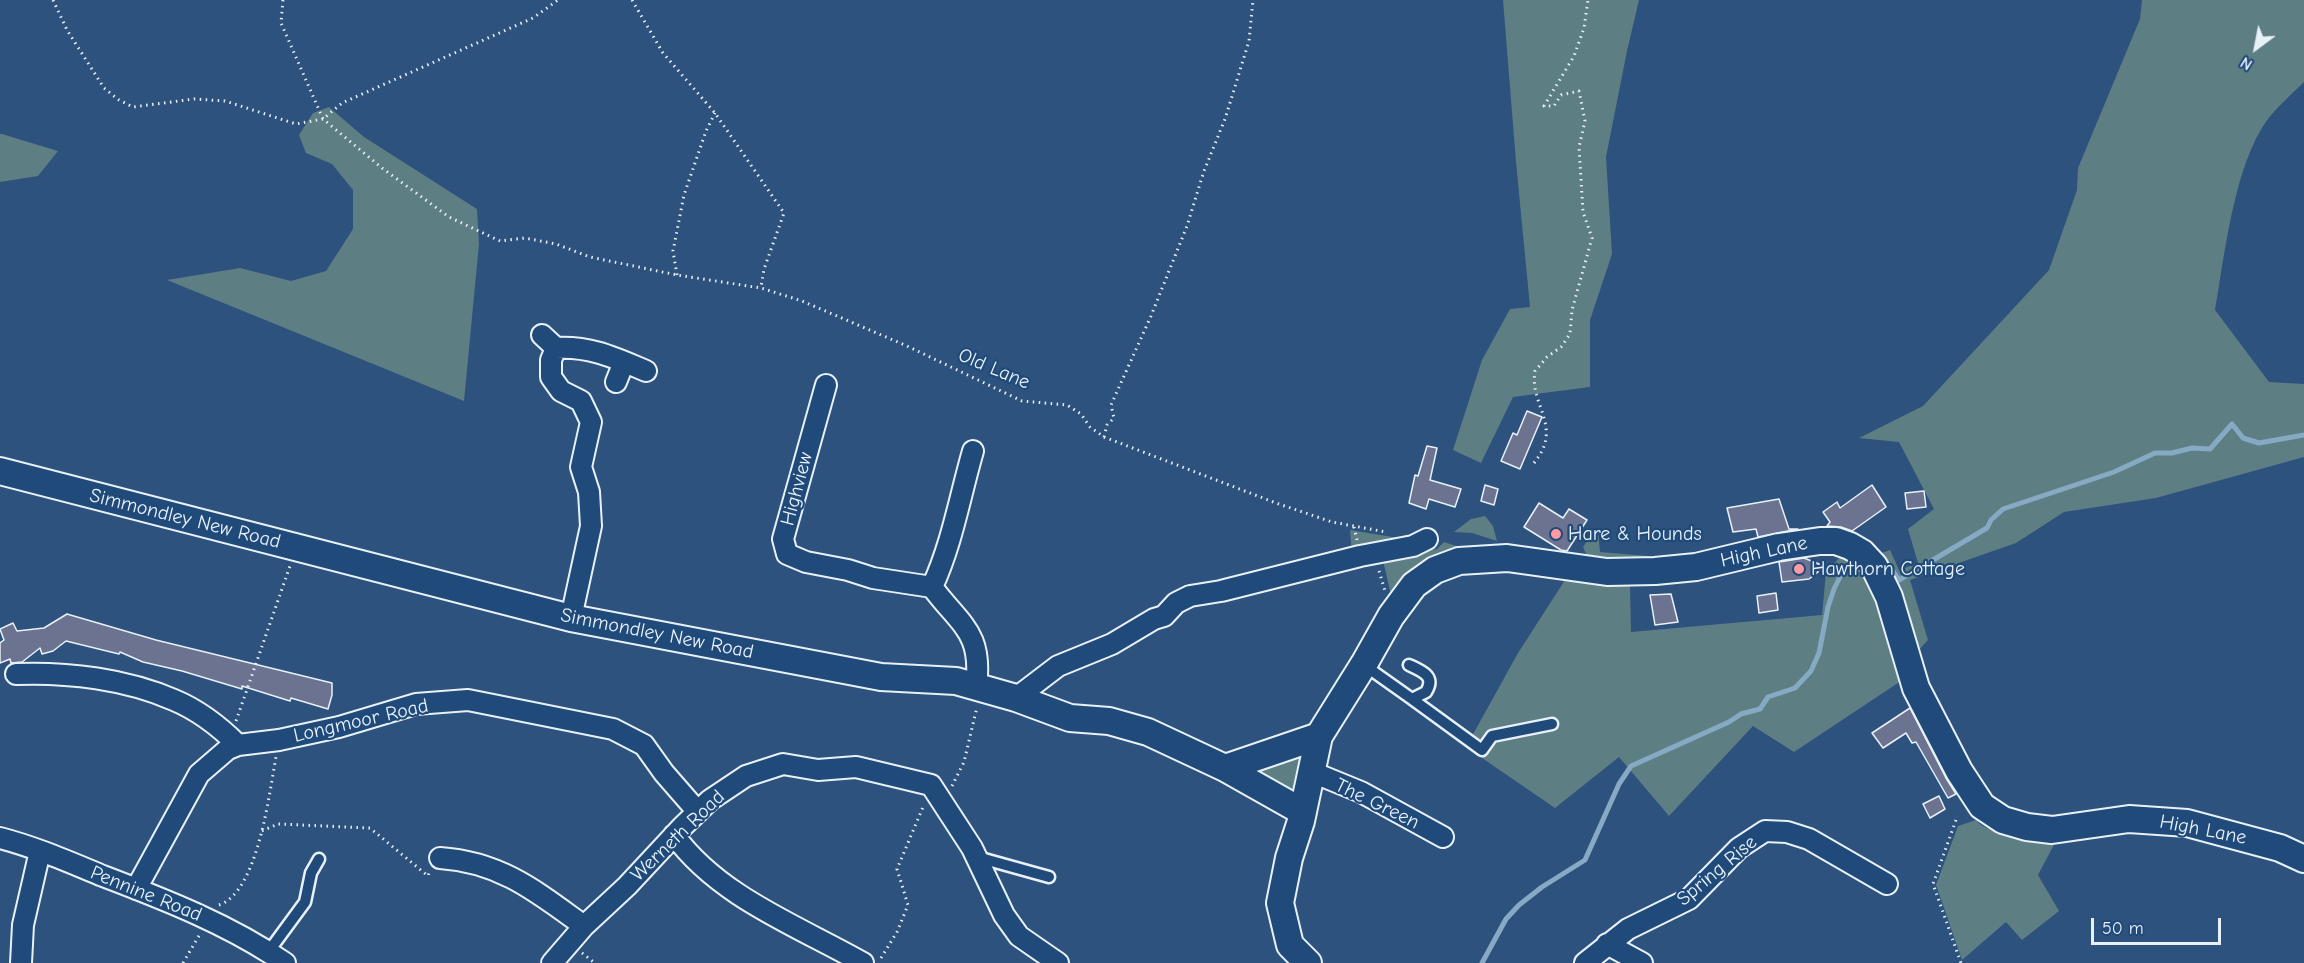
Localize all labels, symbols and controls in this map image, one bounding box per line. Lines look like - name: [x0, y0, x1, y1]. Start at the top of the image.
- north arrow: [2226, 18, 2286, 78]
- text: N: [2237, 53, 2256, 74]
- street label: Old Lane: [955, 343, 1033, 395]
- street label: Highview: [776, 450, 818, 528]
- street label: Simmondley New Road: [87, 484, 283, 554]
- place label: Hare & Hounds: [1568, 522, 1702, 546]
- marker: Hare & Hounds: [1549, 527, 1563, 541]
- street label: High Lane: [1718, 531, 1810, 573]
- place label: Hawthorn Cottage: [1811, 557, 1965, 581]
- marker: Hawthorn Cottage: [1792, 562, 1806, 576]
- street label: Simmondley New Road: [559, 604, 755, 664]
- street label: Longmoor Road: [291, 694, 431, 748]
- street label: The Green: [1331, 773, 1423, 835]
- street label: Werneth Road: [626, 785, 730, 887]
- street label: High Lane: [2157, 810, 2249, 850]
- street label: Spring Rise: [1672, 831, 1762, 911]
- street label: Pennine Road: [87, 861, 205, 927]
- scale bar: [2094, 906, 2224, 944]
- text: 50 m: [2102, 918, 2144, 939]

